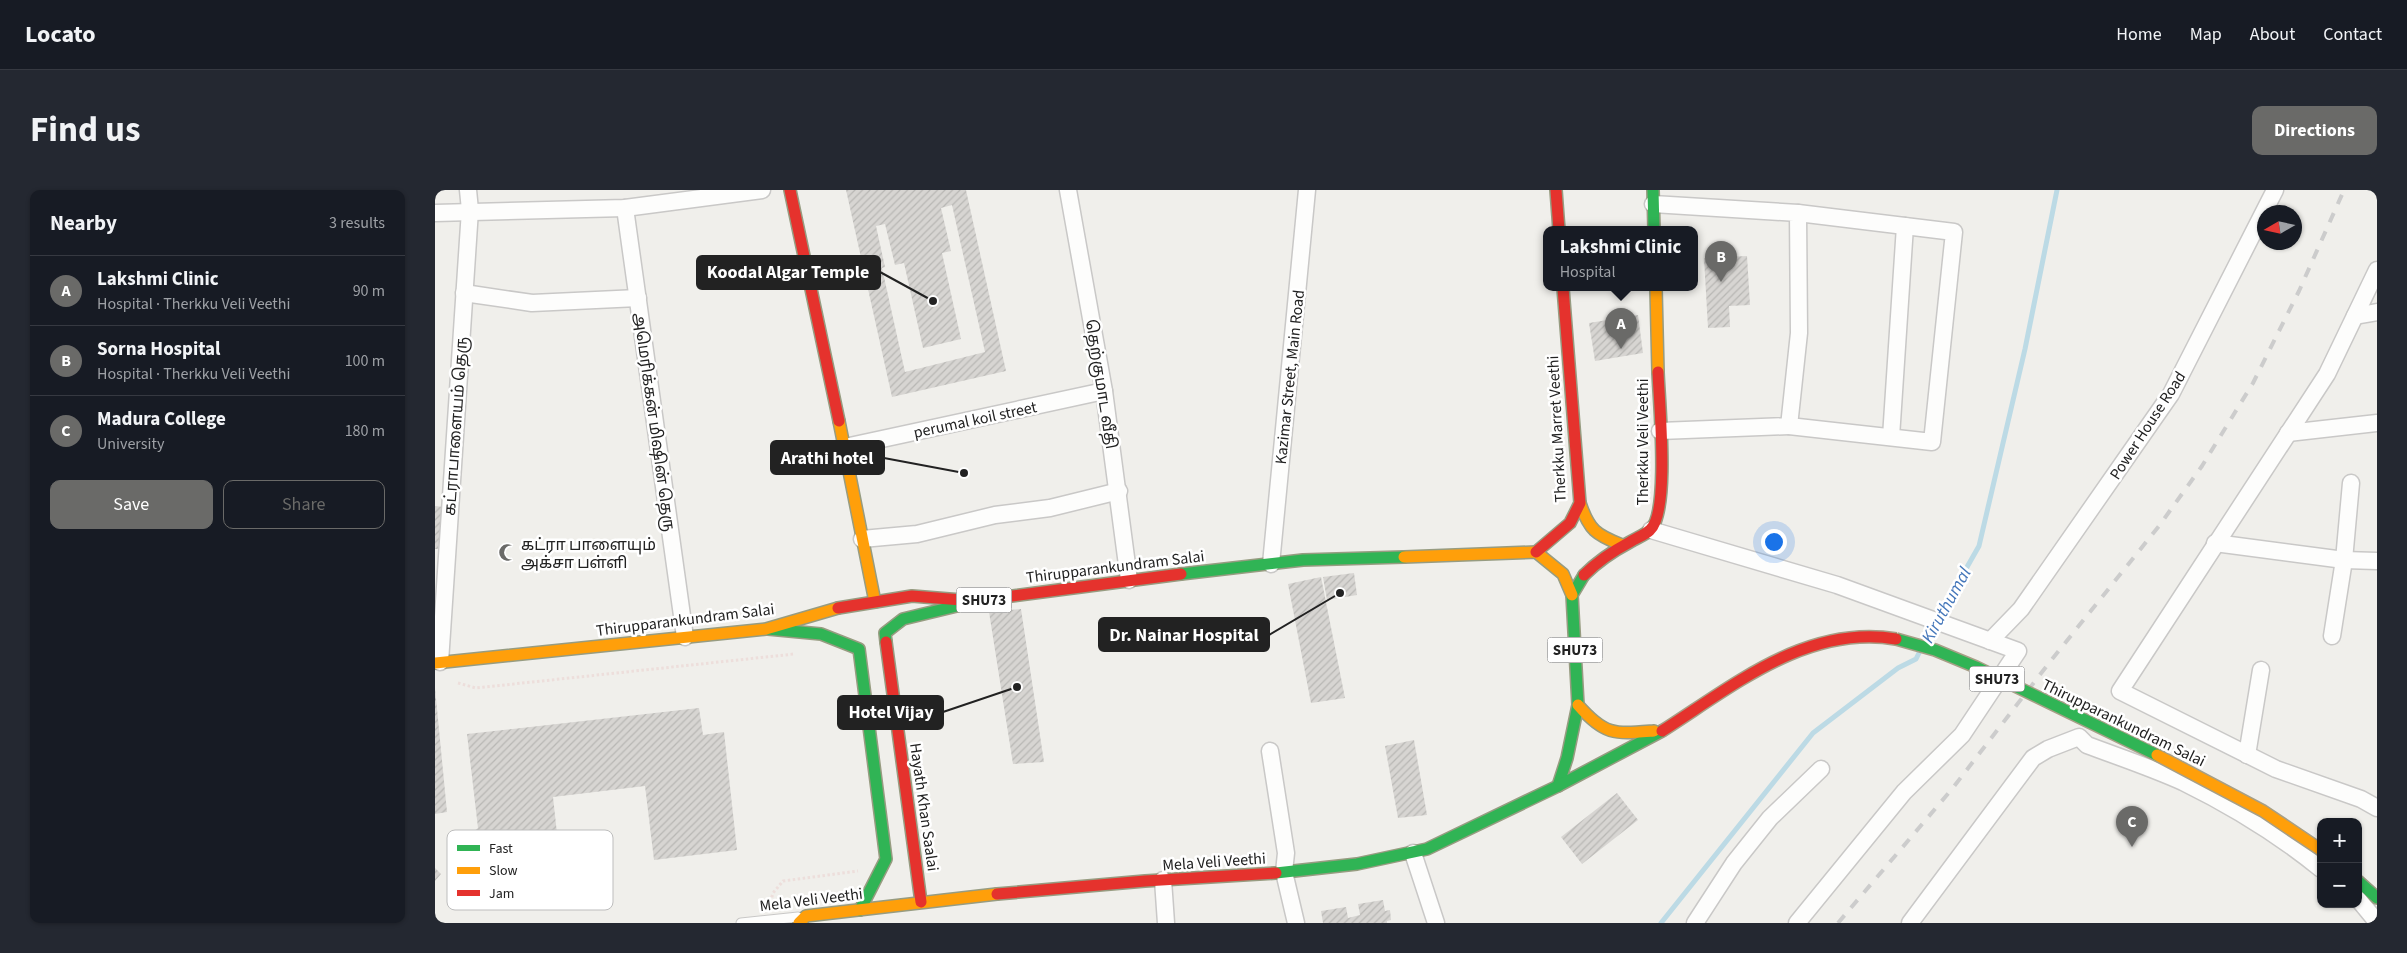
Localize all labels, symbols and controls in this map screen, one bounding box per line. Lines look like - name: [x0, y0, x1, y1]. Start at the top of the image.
- text: Locato: [25, 17, 96, 52]
- text: Home: [2116, 22, 2162, 47]
- text: Map: [2190, 22, 2222, 47]
- text: About: [2250, 22, 2295, 47]
- text: Contact: [2323, 22, 2382, 47]
- text: Find us: [30, 105, 140, 155]
- button: Directions: [2252, 106, 2377, 155]
- north arrow: [2257, 205, 2302, 250]
- text: Nearby: [50, 208, 117, 238]
- text: 3 results: [329, 212, 385, 234]
- popup: [1543, 226, 1698, 291]
- text: Lakshmi Clinic: [1560, 234, 1681, 261]
- pin: B: [1705, 241, 1737, 282]
- callout: Koodal Algar Temple: [697, 256, 880, 289]
- text: Koodal Algar Temple: [707, 260, 869, 285]
- text: Hospital: [1560, 261, 1616, 283]
- text: Lakshmi Clinic: [97, 266, 219, 293]
- text: A: [61, 280, 71, 302]
- text: 90 m: [353, 280, 385, 302]
- street label: Kazimar Street, Main Road: [1270, 289, 1310, 466]
- text: Hospital · Therkku Veli Veethi: [97, 293, 290, 315]
- pin: A: [1605, 308, 1637, 349]
- street label: அமெரிக்கன் மிஷின் தெரு: [628, 311, 680, 533]
- street label: தெற்குமாட வீதி: [1080, 318, 1122, 451]
- text: Sorna Hospital: [97, 336, 221, 363]
- street label: கட்ராபாளையம் தெரு: [439, 336, 473, 516]
- text: B: [61, 350, 71, 372]
- text: 100 m: [345, 350, 385, 372]
- street label: Therkku Marret Veethi: [1542, 355, 1572, 503]
- text: Hospital · Therkku Veli Veethi: [97, 363, 290, 385]
- street label: Power House Road: [2104, 367, 2191, 484]
- street label: Therkku Veli Veethi: [1632, 378, 1654, 506]
- street label: perumal koil street: [912, 396, 1039, 444]
- text: Madura College: [97, 406, 226, 433]
- text: C: [61, 420, 71, 442]
- text: 180 m: [345, 420, 385, 442]
- text: University: [97, 433, 164, 455]
- callout: Arathi hotel: [771, 441, 884, 474]
- text: Arathi hotel: [780, 446, 873, 471]
- button: Save: [50, 480, 213, 529]
- button: Share: [223, 480, 385, 529]
- your location: [1761, 529, 1787, 555]
- place label: கட்ரா பாளையும் அக்சா பள்ளி: [521, 534, 656, 574]
- mosque icon: கட்ரா பாளையும் அக்சா பள்ளி: [497, 543, 517, 563]
- street label: Thirupparankundram Salai: [1025, 545, 1206, 589]
- water label: Kiruthumal: [1915, 562, 1978, 648]
- road number: SHU73: [957, 588, 1011, 612]
- street label: Thirupparankundram Salai: [595, 598, 776, 642]
- callout: Dr. Nainar Hospital: [1099, 618, 1269, 651]
- text: Dr. Nainar Hospital: [1109, 623, 1259, 648]
- road number: SHU73: [1547, 638, 1603, 662]
- road number: SHU73: [1969, 666, 2025, 692]
- street label: Thirupparankundram Salai: [2038, 674, 2209, 772]
- callout: Hotel Vijay: [838, 696, 943, 729]
- text: Hotel Vijay: [848, 700, 934, 725]
- street label: Hayath Khan Saalai: [904, 741, 944, 873]
- pin: C: [2116, 806, 2148, 847]
- map controls: [2317, 818, 2362, 908]
- button: +: [2317, 818, 2362, 863]
- legend: [447, 830, 613, 910]
- text: Fast: [489, 839, 513, 859]
- street label: Mela Veli Veethi: [1162, 847, 1267, 877]
- text: Slow: [489, 861, 518, 881]
- button: −: [2317, 863, 2362, 908]
- street label: Mela Veli Veethi: [758, 883, 864, 917]
- text: Jam: [489, 884, 514, 904]

